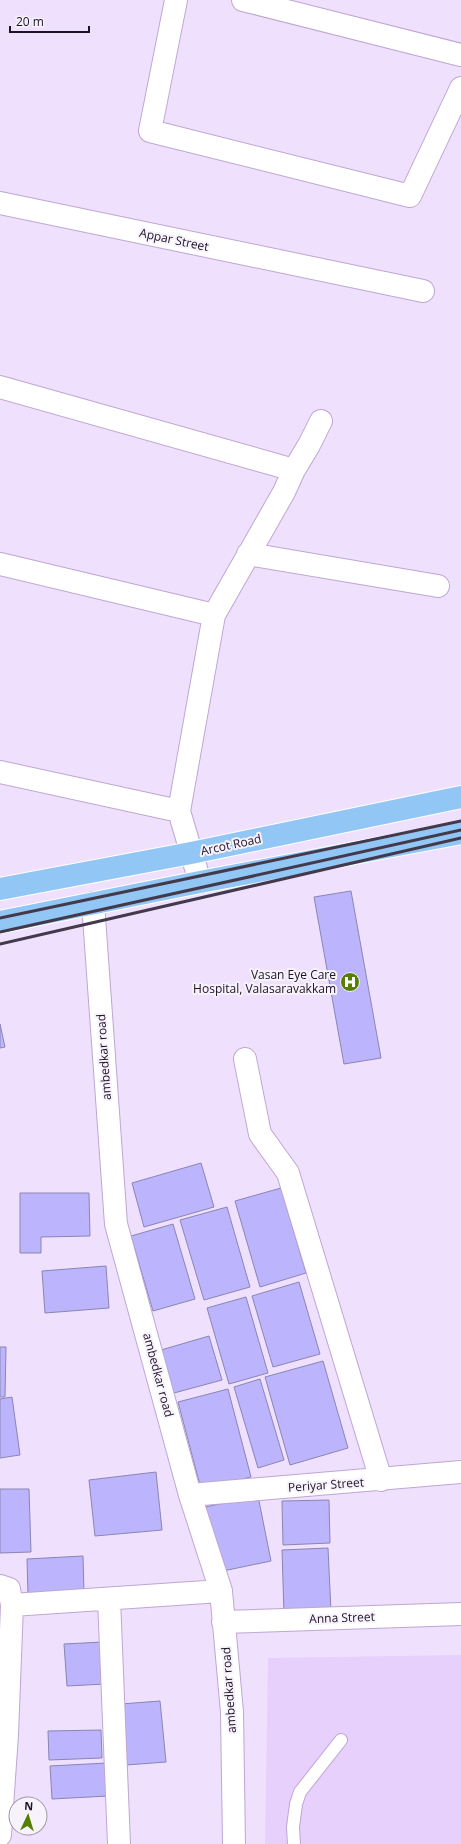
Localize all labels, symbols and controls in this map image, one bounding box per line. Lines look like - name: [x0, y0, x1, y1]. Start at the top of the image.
- scale bar: [10, 8, 89, 34]
- text: 20 m: [16, 13, 44, 30]
- street label: Appar Street: [138, 224, 210, 255]
- street label: Arcot Road: [199, 830, 263, 859]
- place label: Vasan Eye Care Hospital, Valasaravakkam: [193, 966, 336, 997]
- hospital icon: Vasan Eye Care Hospital, Valasaravakkam: [339, 971, 361, 993]
- street label: ambedkar road: [92, 1013, 115, 1101]
- street label: ambedkar road: [139, 1331, 178, 1419]
- street label: Periyar Street: [287, 1473, 365, 1496]
- street label: Anna Street: [309, 1608, 375, 1627]
- street label: ambedkar road: [217, 1646, 240, 1734]
- north arrow: [8, 1796, 48, 1836]
- text: N: [24, 1798, 34, 1813]

